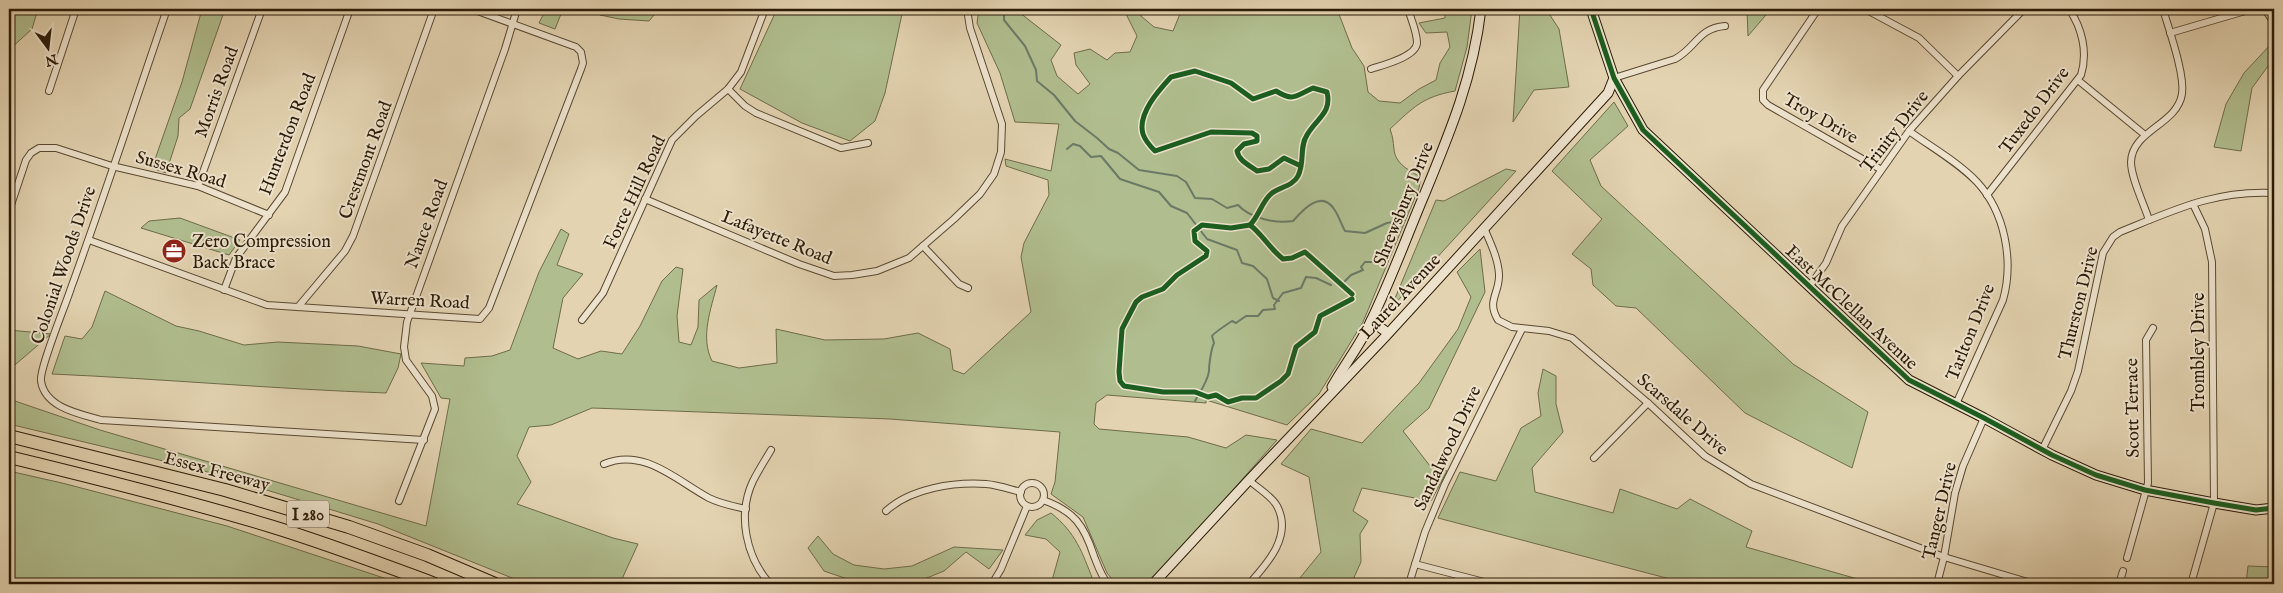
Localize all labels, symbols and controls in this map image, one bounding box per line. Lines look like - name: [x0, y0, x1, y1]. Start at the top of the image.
- north arrow: [22, 22, 72, 72]
- street label: Morris Road: [190, 43, 245, 141]
- text: N: [43, 49, 60, 70]
- street label: Tuxedo Drive: [1995, 63, 2075, 159]
- street label: Hunterdon Road: [255, 70, 322, 199]
- street label: Trinity Drive: [1856, 86, 1935, 178]
- street label: Troy Drive: [1779, 89, 1862, 150]
- street label: Crestmont Road: [334, 98, 399, 223]
- street label: Force Hill Road: [599, 132, 672, 253]
- street label: Shrewsbury Drive: [1369, 139, 1440, 270]
- street label: Sussex Road: [133, 147, 229, 194]
- street label: Nance Road: [401, 176, 454, 272]
- street label: Colonial Woods Drive: [27, 184, 102, 347]
- street label: Lafayette Road: [718, 206, 835, 271]
- place label: Zero Compression Back Brace: [192, 231, 331, 275]
- office icon: Zero Compression Back Brace: [161, 238, 187, 264]
- street label: East McClellan Avenue: [1780, 241, 1922, 376]
- street label: Thurston Drive: [2054, 244, 2105, 362]
- street label: Laurel Avenue: [1356, 249, 1447, 345]
- street label: Tarlton Drive: [1942, 281, 2001, 384]
- street label: Warren Road: [370, 287, 471, 316]
- street label: Trombley Drive: [2188, 292, 2211, 412]
- street label: Scott Terrace: [2121, 358, 2146, 458]
- street label: Scarsdale Drive: [1631, 369, 1733, 461]
- street label: Sandalwood Drive: [1409, 383, 1487, 515]
- street label: Essex Freeway: [161, 447, 272, 498]
- street label: Tanger Drive: [1918, 460, 1963, 562]
- road number: I 280: [287, 500, 329, 528]

